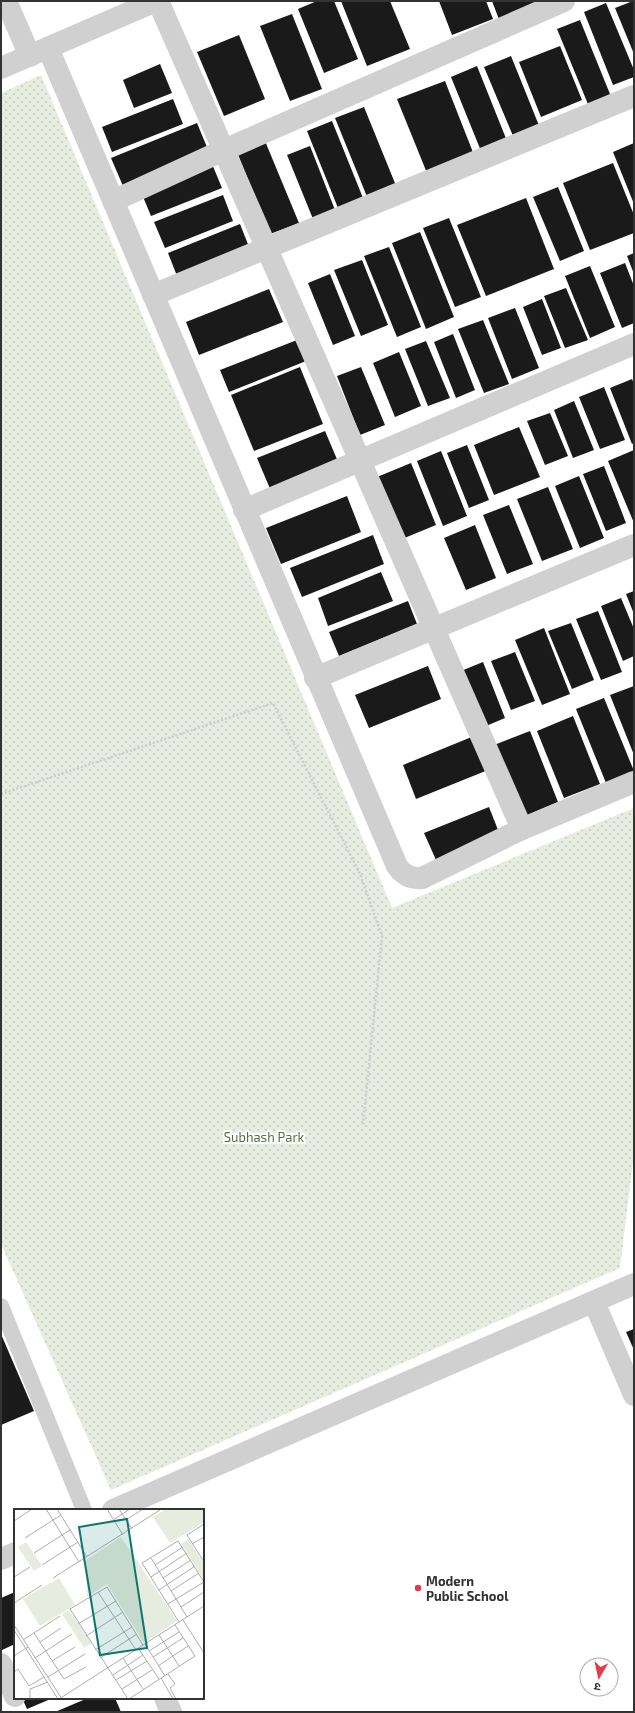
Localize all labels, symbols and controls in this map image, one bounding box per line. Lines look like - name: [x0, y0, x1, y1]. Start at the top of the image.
- park label: Subhash Park: [224, 1129, 305, 1145]
- inset map: [14, 1509, 204, 1699]
- place label: Modern Public School: [426, 1573, 509, 1604]
- marker: Modern Public School: [413, 1583, 423, 1593]
- north arrow: [579, 1657, 619, 1697]
- text: उ: [593, 1680, 602, 1694]

